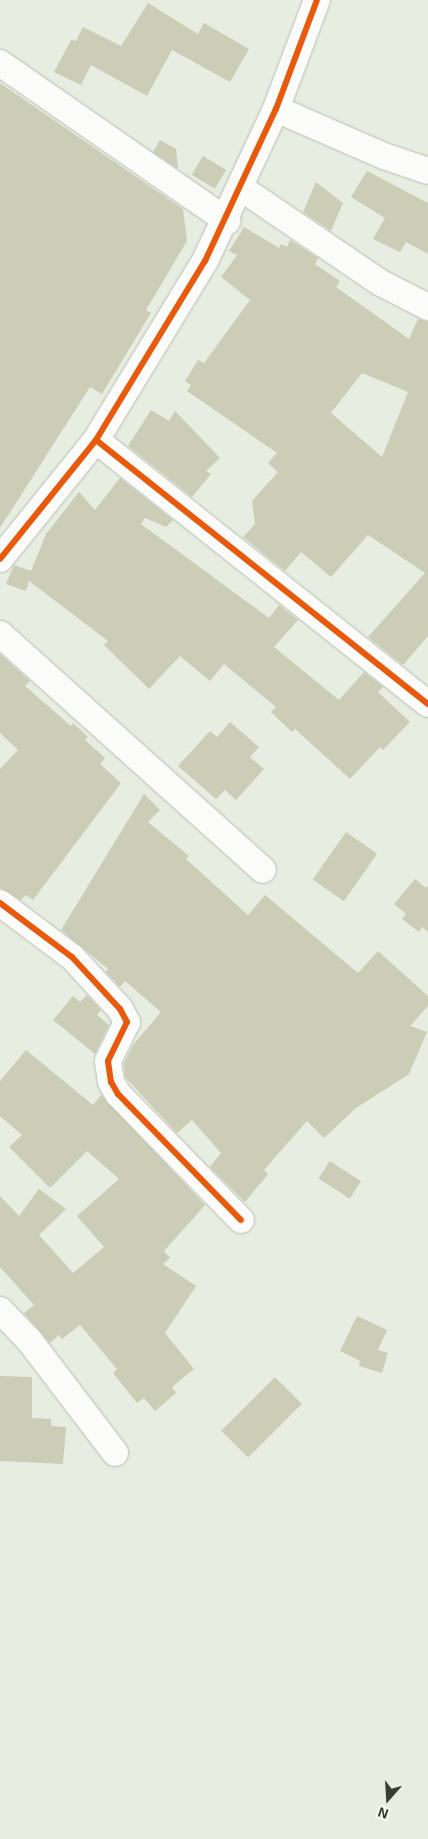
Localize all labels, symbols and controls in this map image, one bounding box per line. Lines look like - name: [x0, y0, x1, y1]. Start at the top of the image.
- north arrow: [363, 1774, 413, 1824]
- text: N: [375, 1804, 391, 1823]

